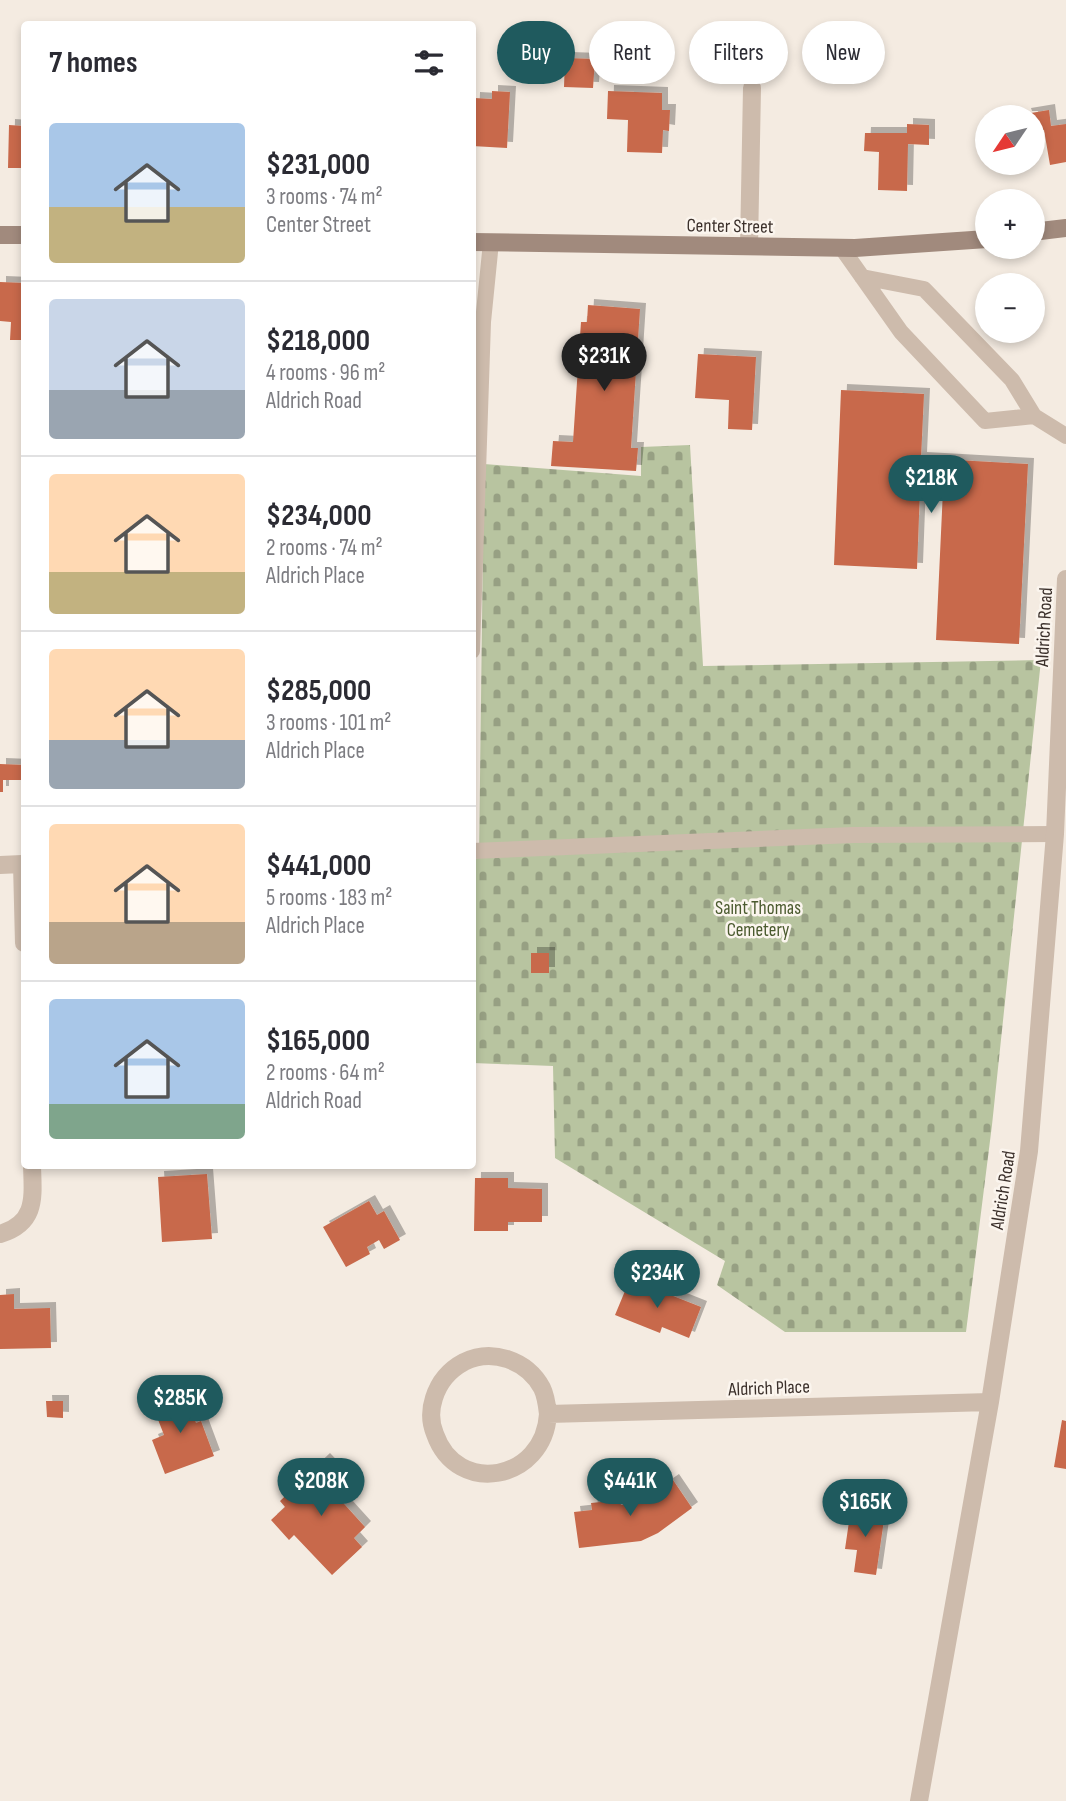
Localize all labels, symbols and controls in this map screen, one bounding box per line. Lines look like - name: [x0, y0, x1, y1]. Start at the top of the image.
- chip: Buy: [497, 21, 575, 84]
- chip: Rent: [589, 21, 675, 84]
- chip: Filters: [689, 21, 788, 84]
- chip: New: [802, 21, 885, 84]
- icon: filters: [410, 44, 448, 82]
- text: 7 homes: [49, 45, 137, 81]
- north arrow: [975, 105, 1045, 175]
- map controls: [975, 105, 1045, 343]
- text: $231,000: [266, 147, 370, 183]
- icon: home: [105, 151, 189, 235]
- text: 3 rooms · 74 m²: [266, 183, 383, 211]
- button: +: [975, 189, 1045, 259]
- text: Center Street: [266, 211, 371, 239]
- street label: Center Street: [686, 214, 774, 239]
- button: −: [975, 273, 1045, 343]
- text: $218,000: [266, 323, 370, 359]
- icon: home: [105, 327, 189, 411]
- pin: $231K: [555, 334, 653, 393]
- text: $231K: [578, 342, 630, 370]
- text: 4 rooms · 96 m²: [266, 359, 385, 387]
- text: Aldrich Road: [266, 387, 362, 415]
- pin: $218K: [882, 456, 980, 515]
- text: $218K: [904, 464, 958, 492]
- text: $234,000: [266, 498, 371, 534]
- icon: home: [105, 502, 189, 586]
- text: 2 rooms · 74 m²: [266, 534, 383, 562]
- text: Aldrich Place: [266, 562, 365, 590]
- street label: Aldrich Road: [1031, 587, 1058, 668]
- text: $285,000: [266, 673, 371, 709]
- icon: home: [105, 677, 189, 761]
- text: 3 rooms · 101 m²: [266, 709, 391, 737]
- text: Aldrich Place: [266, 737, 365, 765]
- text: $441,000: [266, 848, 371, 884]
- icon: home: [105, 852, 189, 936]
- text: 5 rooms · 183 m²: [266, 884, 392, 912]
- park label: Saint Thomas Cemetery: [715, 897, 801, 942]
- text: Aldrich Place: [266, 912, 365, 940]
- text: $165,000: [266, 1023, 370, 1059]
- icon: home: [105, 1027, 189, 1111]
- text: 2 rooms · 64 m²: [266, 1059, 385, 1087]
- text: Aldrich Road: [266, 1087, 362, 1115]
- street label: Aldrich Road: [986, 1149, 1021, 1232]
- pin: $234K: [608, 1250, 706, 1310]
- text: $234K: [630, 1259, 684, 1287]
- pin: $285K: [131, 1376, 229, 1435]
- street label: Aldrich Place: [727, 1376, 810, 1401]
- text: $285K: [153, 1384, 207, 1412]
- pin: $208K: [272, 1458, 370, 1518]
- pin: $441K: [581, 1458, 679, 1518]
- text: $208K: [294, 1467, 348, 1495]
- text: $441K: [603, 1467, 657, 1495]
- pin: $165K: [816, 1480, 914, 1539]
- text: $165K: [838, 1488, 892, 1516]

